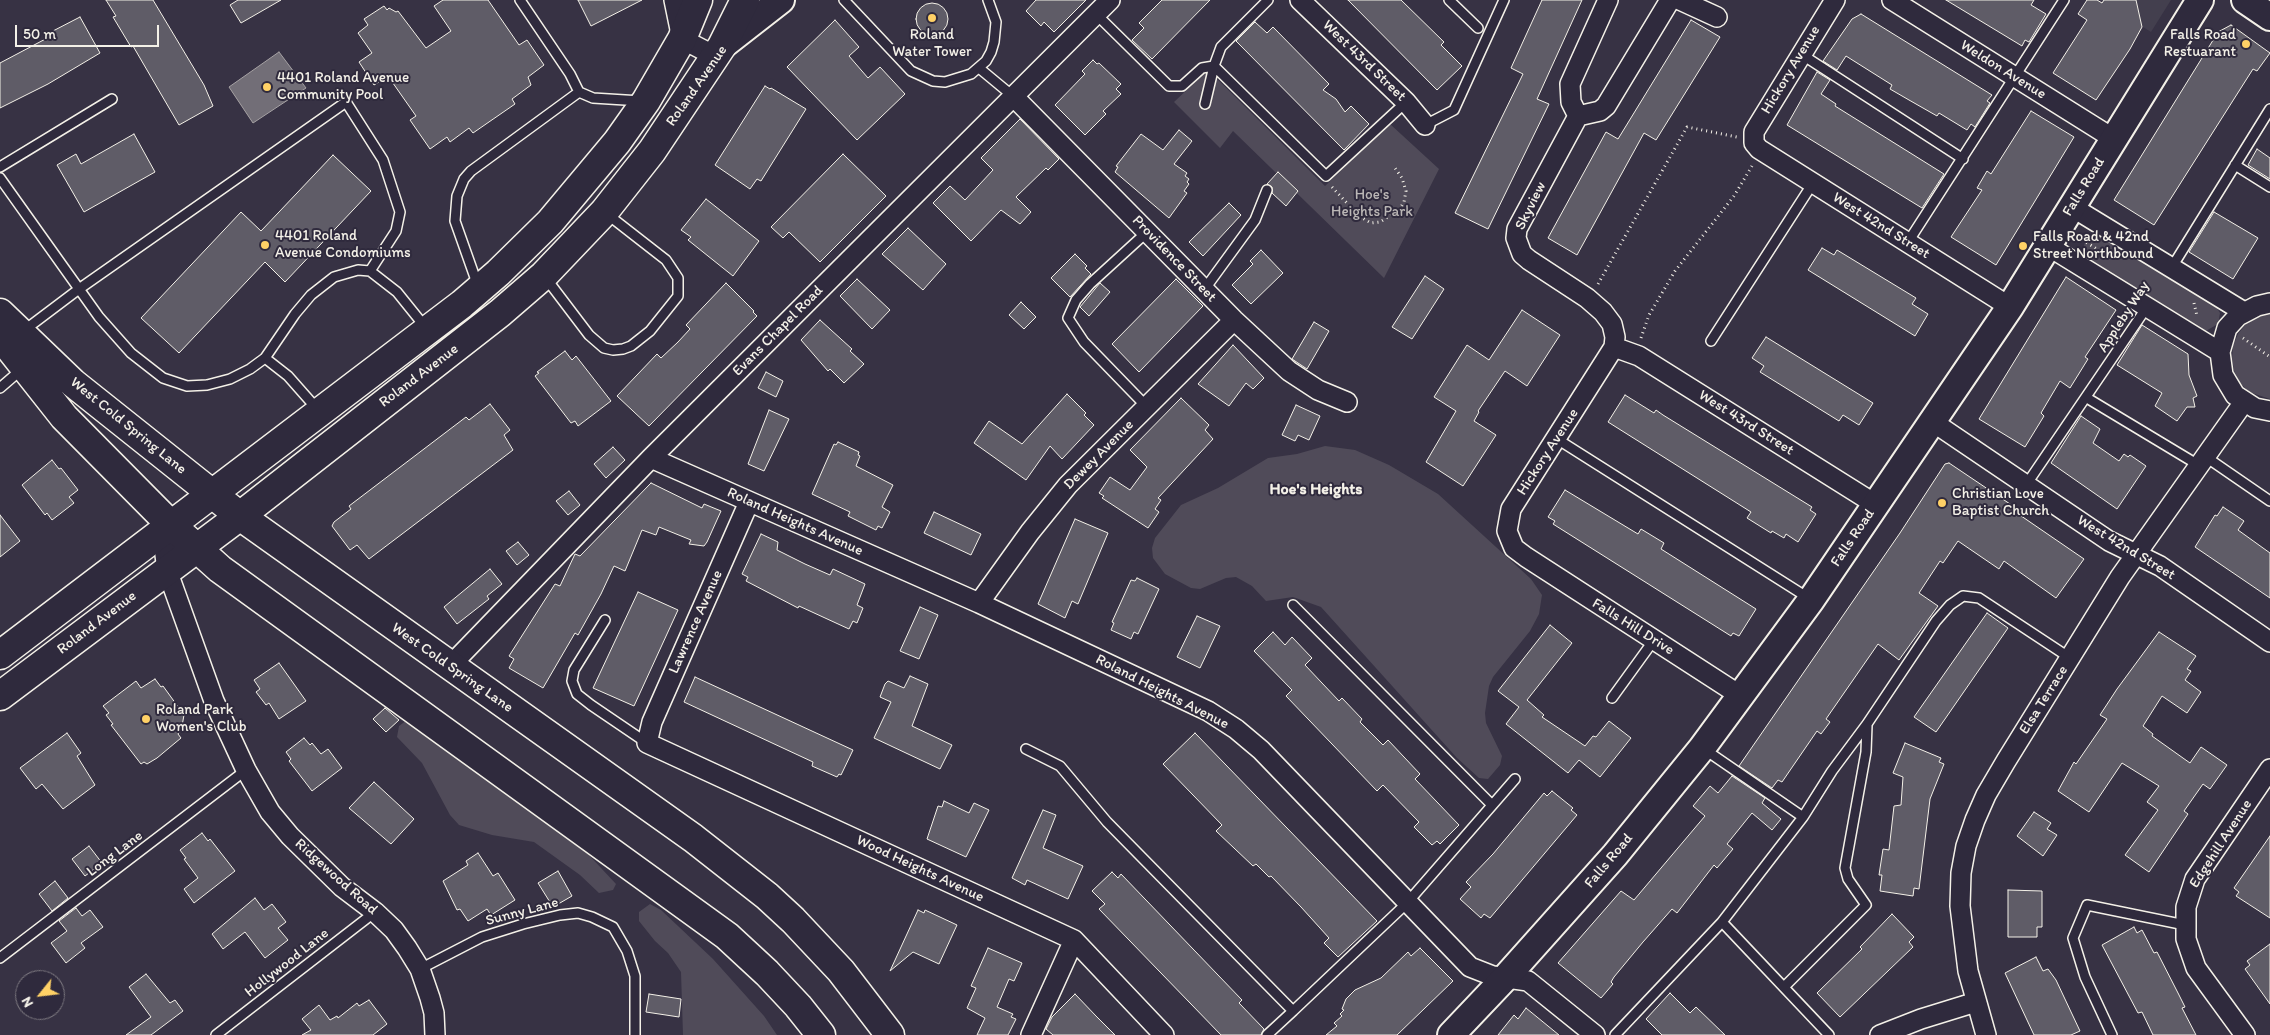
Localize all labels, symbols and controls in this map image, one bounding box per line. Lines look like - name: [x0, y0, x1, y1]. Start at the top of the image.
- marker: Roland Water Tower: [926, 12, 938, 24]
- scale bar: [18, 15, 161, 47]
- street label: West 43rd Street: [1318, 17, 1410, 105]
- street label: Hickory Avenue: [1758, 23, 1824, 117]
- text: 50 m: [23, 25, 56, 43]
- place label: Roland Water Tower: [892, 26, 972, 61]
- place label: Falls Road Restuarant: [2164, 26, 2236, 61]
- street label: Weldon Avenue: [1957, 36, 2049, 104]
- marker: Falls Road Restuarant: [2240, 38, 2252, 50]
- street label: Roland Avenue: [662, 42, 732, 130]
- place label: 4401 Roland Avenue Community Pool: [277, 69, 409, 104]
- marker: 4401 Roland Avenue Community Pool: [261, 81, 273, 93]
- street label: Falls Road: [2059, 154, 2109, 220]
- street label: Skyview: [1512, 179, 1550, 233]
- park label: Hoe's Heights Park: [1331, 186, 1413, 221]
- street label: West 42nd Street: [1829, 189, 1933, 263]
- street label: Providence Street: [1128, 212, 1220, 306]
- place label: 4401 Roland Avenue Condomiums: [275, 227, 411, 262]
- place label: Falls Road & 42nd Street Northbound: [2033, 228, 2153, 263]
- marker: 4401 Roland Avenue Condomiums: [259, 239, 271, 251]
- marker: Falls Road & 42nd Street Northbound: [2017, 240, 2029, 252]
- street label: Appleby Way: [2094, 278, 2154, 356]
- street label: Evans Chapel Road: [729, 282, 827, 380]
- street label: Roland Avenue: [376, 340, 462, 412]
- street label: West Cold Spring Lane: [66, 374, 190, 478]
- street label: West 43rd Street: [1695, 386, 1797, 460]
- street label: Hickory Avenue: [1513, 405, 1583, 499]
- street label: Dewey Avenue: [1060, 416, 1138, 494]
- district label: Hoe's Heights: [1270, 480, 1362, 500]
- street label: Roland Heights Avenue: [724, 484, 866, 560]
- place label: Christian Love Baptist Church: [1952, 485, 2049, 520]
- marker: Christian Love Baptist Church: [1936, 497, 1948, 509]
- street label: Falls Road: [1827, 506, 1879, 570]
- street label: West 42nd Street: [2074, 512, 2178, 584]
- street label: Lawrence Avenue: [665, 567, 727, 677]
- street label: Roland Avenue: [54, 587, 140, 659]
- street label: Falls Hill Drive: [1589, 595, 1677, 659]
- street label: West Cold Spring Lane: [388, 619, 516, 717]
- street label: Roland Heights Avenue: [1092, 651, 1232, 733]
- street label: Elsa Terrace: [2016, 662, 2072, 738]
- place label: Roland Park Women's Club: [156, 701, 247, 736]
- marker: Roland Park Women's Club: [140, 713, 152, 725]
- street label: Edgehill Avenue: [2186, 796, 2256, 892]
- street label: Long Lane: [83, 827, 147, 881]
- street label: Falls Road: [1581, 830, 1637, 892]
- street label: Wood Heights Avenue: [853, 832, 987, 906]
- street label: Ridgewood Road: [291, 835, 381, 919]
- street label: Sunny Lane: [484, 894, 560, 930]
- street label: Hollywood Lane: [241, 925, 333, 1001]
- north arrow: [15, 970, 65, 1020]
- text: N: [18, 994, 37, 1010]

